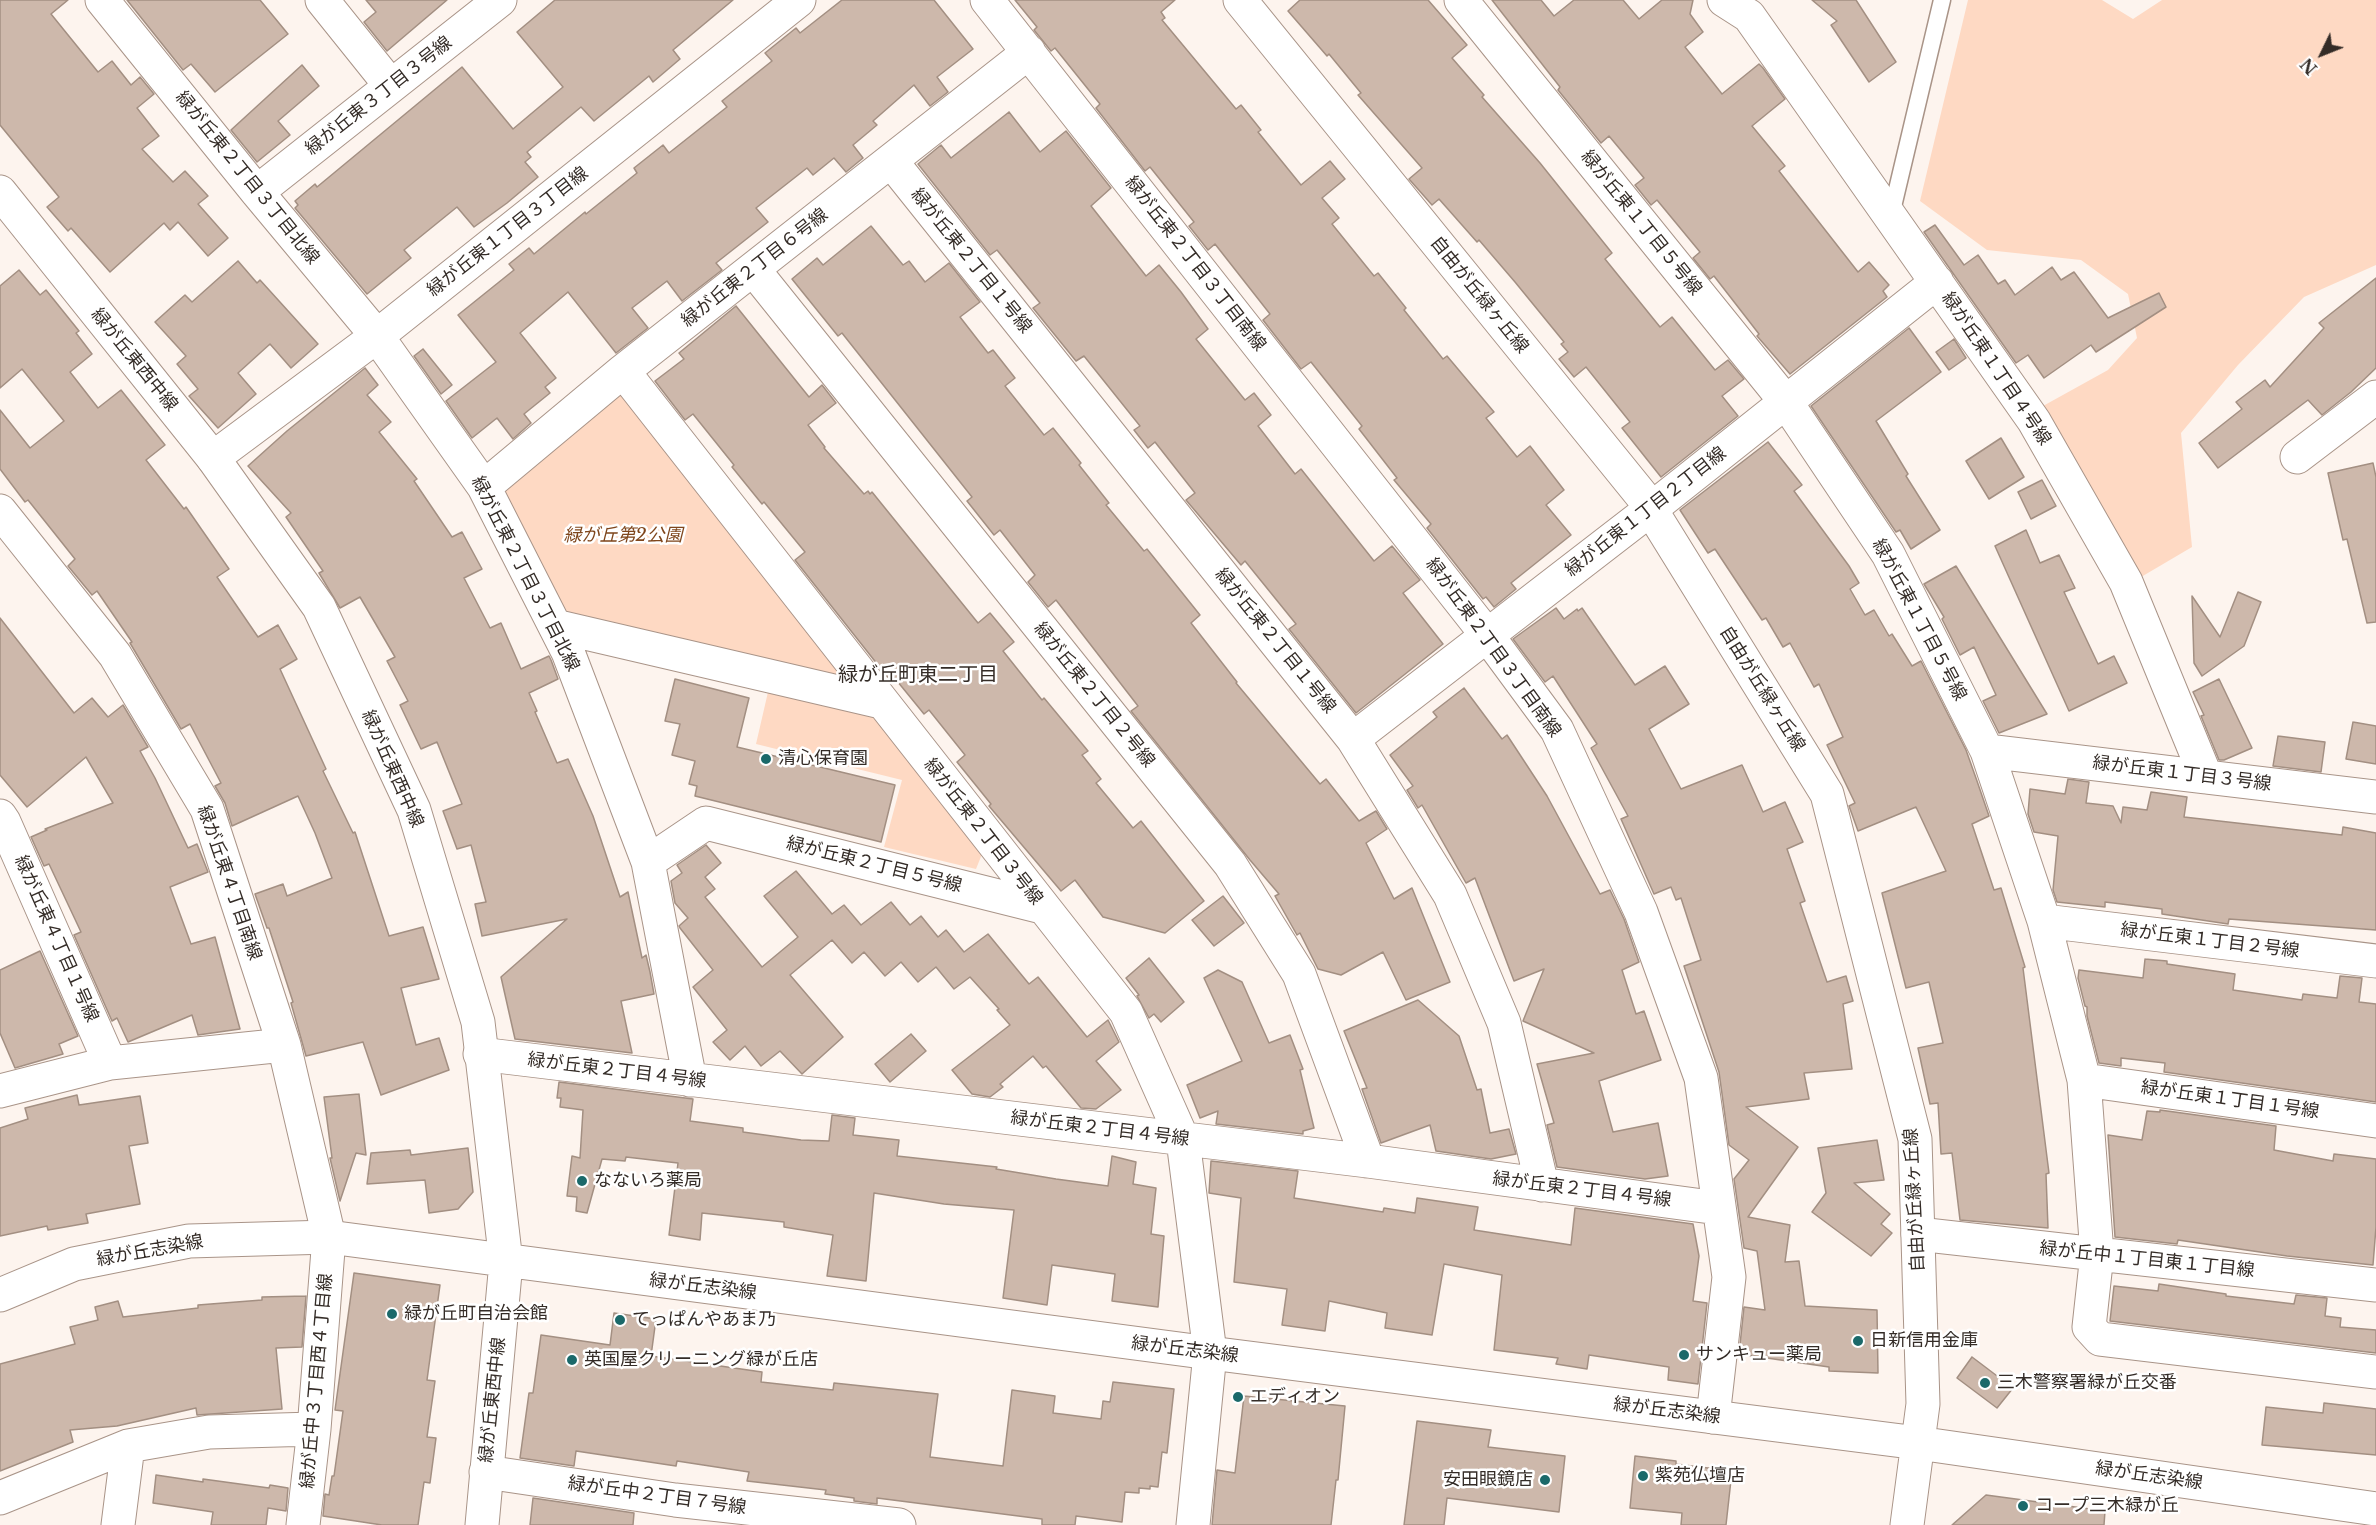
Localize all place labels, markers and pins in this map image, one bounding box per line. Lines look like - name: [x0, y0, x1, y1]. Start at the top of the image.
- place label: 清心保育園: [778, 748, 868, 770]
- marker: 清心保育園: [759, 752, 773, 766]
- place label: なないろ薬局: [594, 1170, 702, 1192]
- marker: なないろ薬局: [575, 1174, 589, 1188]
- place label: 緑が丘町自治会館: [404, 1303, 548, 1325]
- marker: 緑が丘町自治会館: [385, 1307, 399, 1321]
- place label: てっぱんやあま乃: [632, 1309, 776, 1331]
- marker: てっぱんやあま乃: [613, 1313, 627, 1327]
- place label: 日新信用金庫: [1870, 1330, 1978, 1352]
- marker: 日新信用金庫: [1851, 1334, 1865, 1348]
- place label: サンキュー薬局: [1696, 1344, 1822, 1366]
- marker: サンキュー薬局: [1677, 1348, 1691, 1362]
- place label: 英国屋クリーニング緑が丘店: [584, 1349, 818, 1371]
- marker: 英国屋クリーニング緑が丘店: [565, 1353, 579, 1367]
- place label: 三木警察署緑が丘交番: [1997, 1372, 2177, 1394]
- marker: 三木警察署緑が丘交番: [1978, 1376, 1992, 1390]
- place label: エディオン: [1250, 1386, 1340, 1408]
- marker: エディオン: [1231, 1390, 1245, 1404]
- place label: 紫苑仏壇店: [1655, 1465, 1745, 1487]
- place label: 安田眼鏡店: [1443, 1469, 1533, 1491]
- marker: 紫苑仏壇店: [1636, 1469, 1650, 1483]
- marker: 安田眼鏡店: [1538, 1473, 1552, 1487]
- place label: コープ三木緑が丘: [2035, 1495, 2179, 1517]
- marker: コープ三木緑が丘: [2016, 1499, 2030, 1513]

